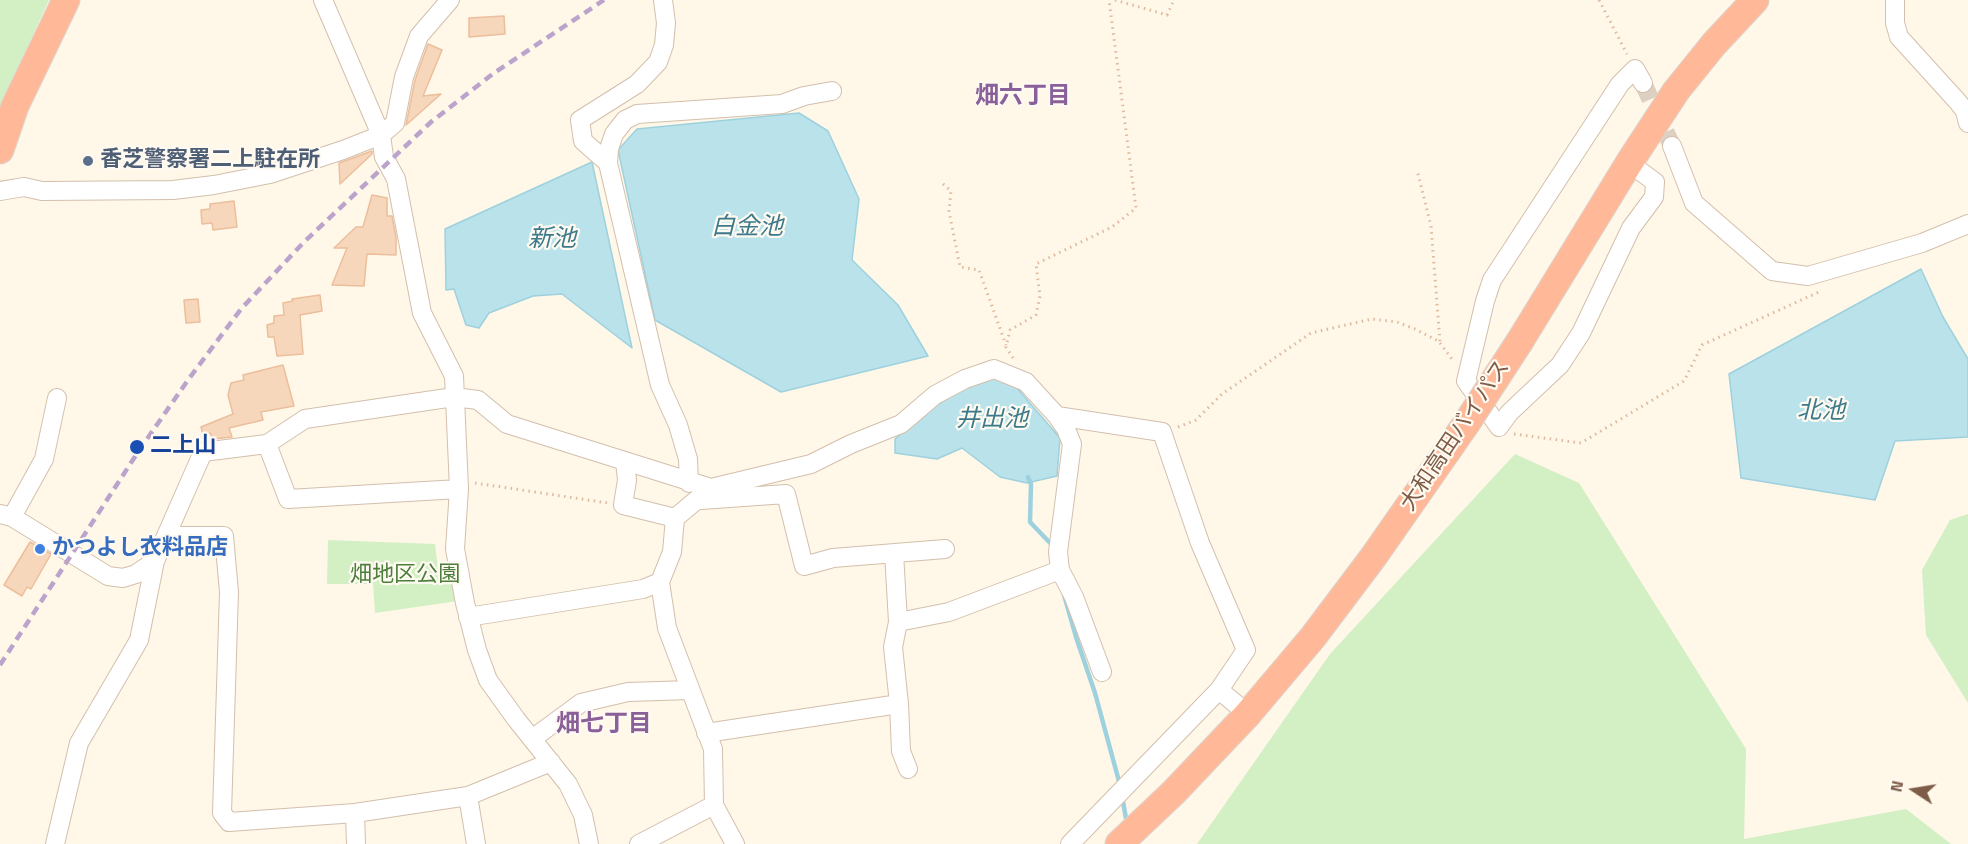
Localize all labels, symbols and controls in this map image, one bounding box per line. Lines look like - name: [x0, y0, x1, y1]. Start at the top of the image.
- district label: 畑六丁目: [975, 83, 1071, 111]
- place label: 香芝警察署二上駐在所: [100, 148, 320, 174]
- marker: 香芝警察署二上駐在所: [81, 154, 95, 168]
- water label: 白金池: [711, 214, 783, 242]
- water label: 新池: [528, 226, 576, 254]
- street label: 大和高田バイパス: [1396, 356, 1516, 516]
- water label: 北池: [1797, 398, 1845, 426]
- water label: 井出池: [956, 406, 1028, 434]
- place label: 二上山: [150, 434, 216, 460]
- marker: 二上山: [128, 438, 146, 456]
- place label: かつよし衣料品店: [52, 536, 228, 562]
- marker: かつよし衣料品店: [33, 542, 47, 556]
- park label: 畑地区公園: [350, 563, 460, 589]
- district label: 畑七丁目: [556, 711, 652, 739]
- north arrow: [1884, 760, 1944, 820]
- text: N: [1884, 778, 1909, 794]

